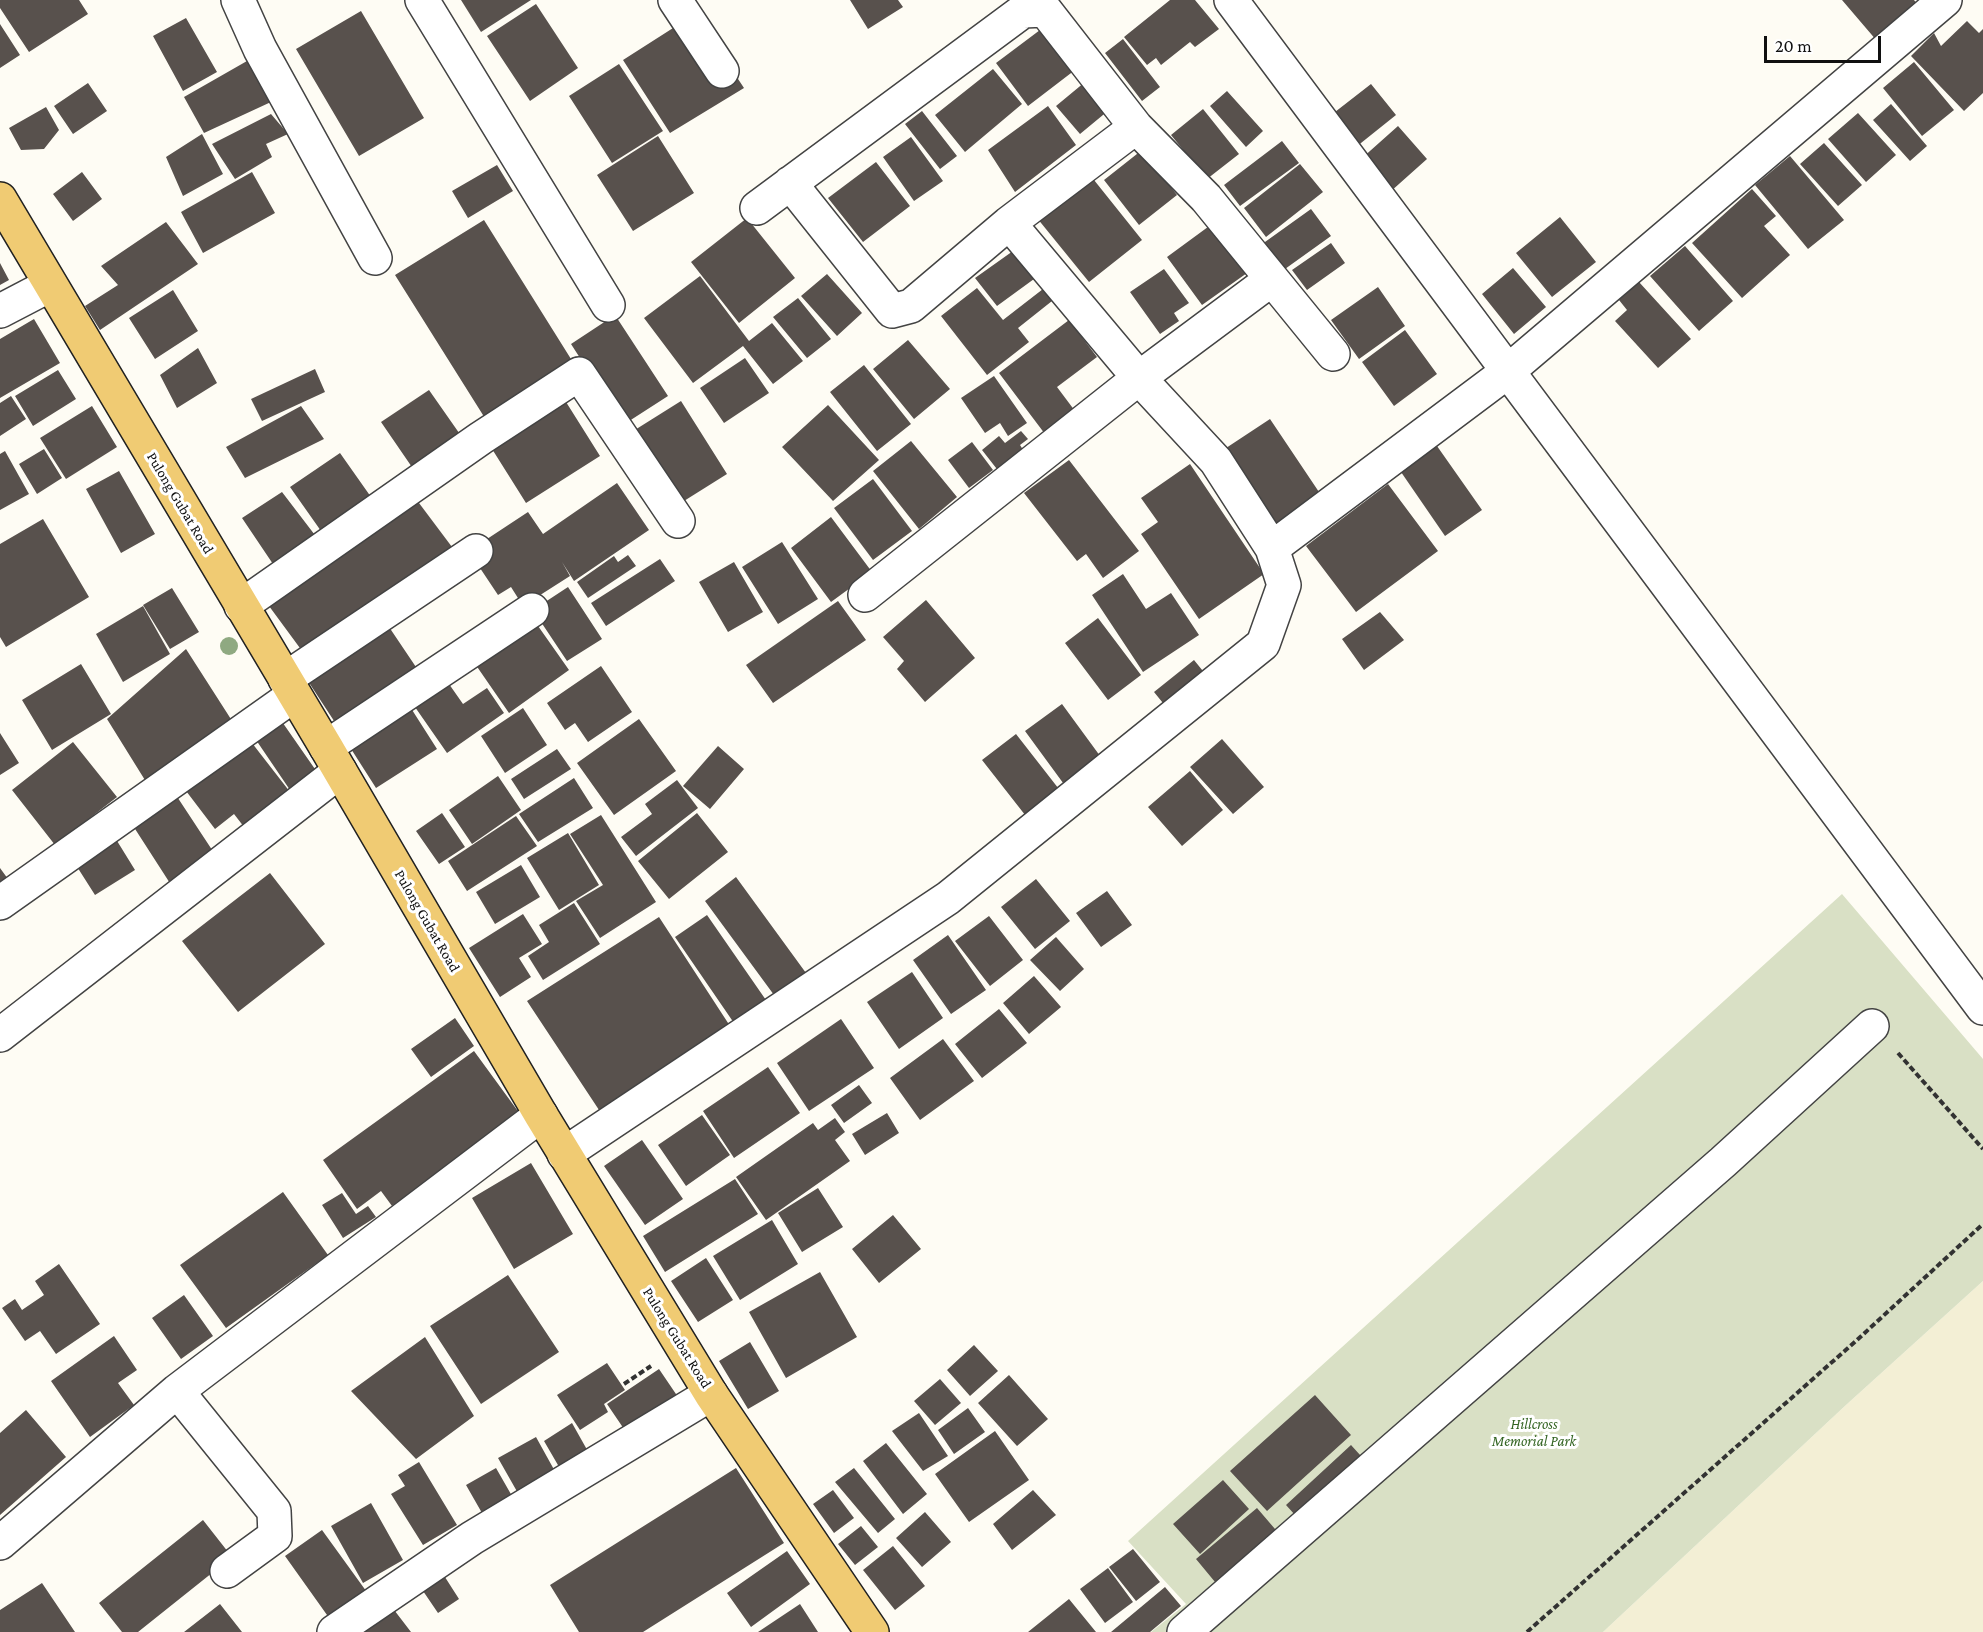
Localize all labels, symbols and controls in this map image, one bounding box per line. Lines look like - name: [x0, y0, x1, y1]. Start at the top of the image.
- scale bar: [1767, 24, 1884, 62]
- text: 20 m: [1775, 36, 1812, 56]
- street label: Pulong Gubat Road: [143, 449, 217, 557]
- street label: Pulong Gubat Road: [390, 867, 464, 975]
- street label: Pulong Gubat Road: [639, 1284, 715, 1392]
- park label: Hillcross Memorial Park: [1492, 1415, 1576, 1450]

